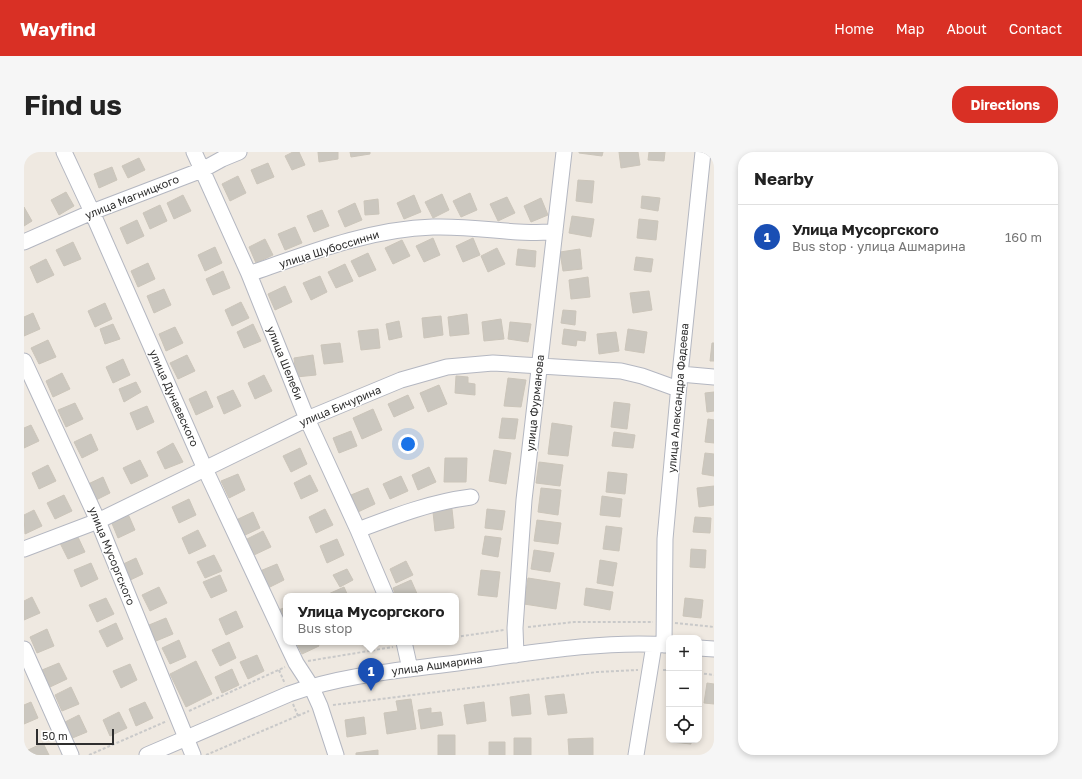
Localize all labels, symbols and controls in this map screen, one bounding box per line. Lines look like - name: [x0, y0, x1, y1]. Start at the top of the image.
- text: Wayfind: [20, 17, 96, 40]
- text: Home: [834, 20, 874, 37]
- text: Map: [896, 20, 924, 37]
- text: About: [946, 20, 987, 37]
- text: Contact: [1009, 20, 1062, 37]
- button: Directions: [952, 86, 1058, 123]
- text: Find us: [24, 88, 122, 121]
- text: Nearby: [754, 168, 814, 189]
- street label: улица Магницкого: [83, 172, 181, 221]
- text: Улица Мусоргского: [792, 220, 939, 238]
- street label: улица Шубоссинни: [277, 227, 380, 270]
- text: 1: [764, 229, 770, 245]
- text: 160 m: [1005, 229, 1042, 245]
- text: Bus stop · улица Ашмарина: [792, 238, 966, 254]
- street label: улица Александра Фадеева: [664, 323, 691, 473]
- street label: улица Шелеби: [265, 324, 306, 401]
- street label: улица Дунаевского: [147, 347, 202, 449]
- street label: улица Фурманова: [523, 354, 546, 452]
- street label: улица Бичурина: [297, 382, 383, 429]
- your location: [398, 434, 418, 454]
- street label: улица Мусоргского: [87, 505, 138, 607]
- popup: [283, 593, 459, 645]
- text: Улица Мусоргского: [298, 602, 444, 620]
- text: Bus stop: [298, 620, 352, 636]
- map controls: [666, 635, 702, 743]
- button: +: [666, 635, 702, 671]
- street label: улица Ашмарина: [391, 652, 483, 677]
- pin: 1: [358, 658, 384, 691]
- button: −: [666, 671, 702, 707]
- button: locate: [666, 707, 702, 743]
- scale bar: [36, 727, 114, 746]
- text: 50 m: [42, 729, 68, 742]

